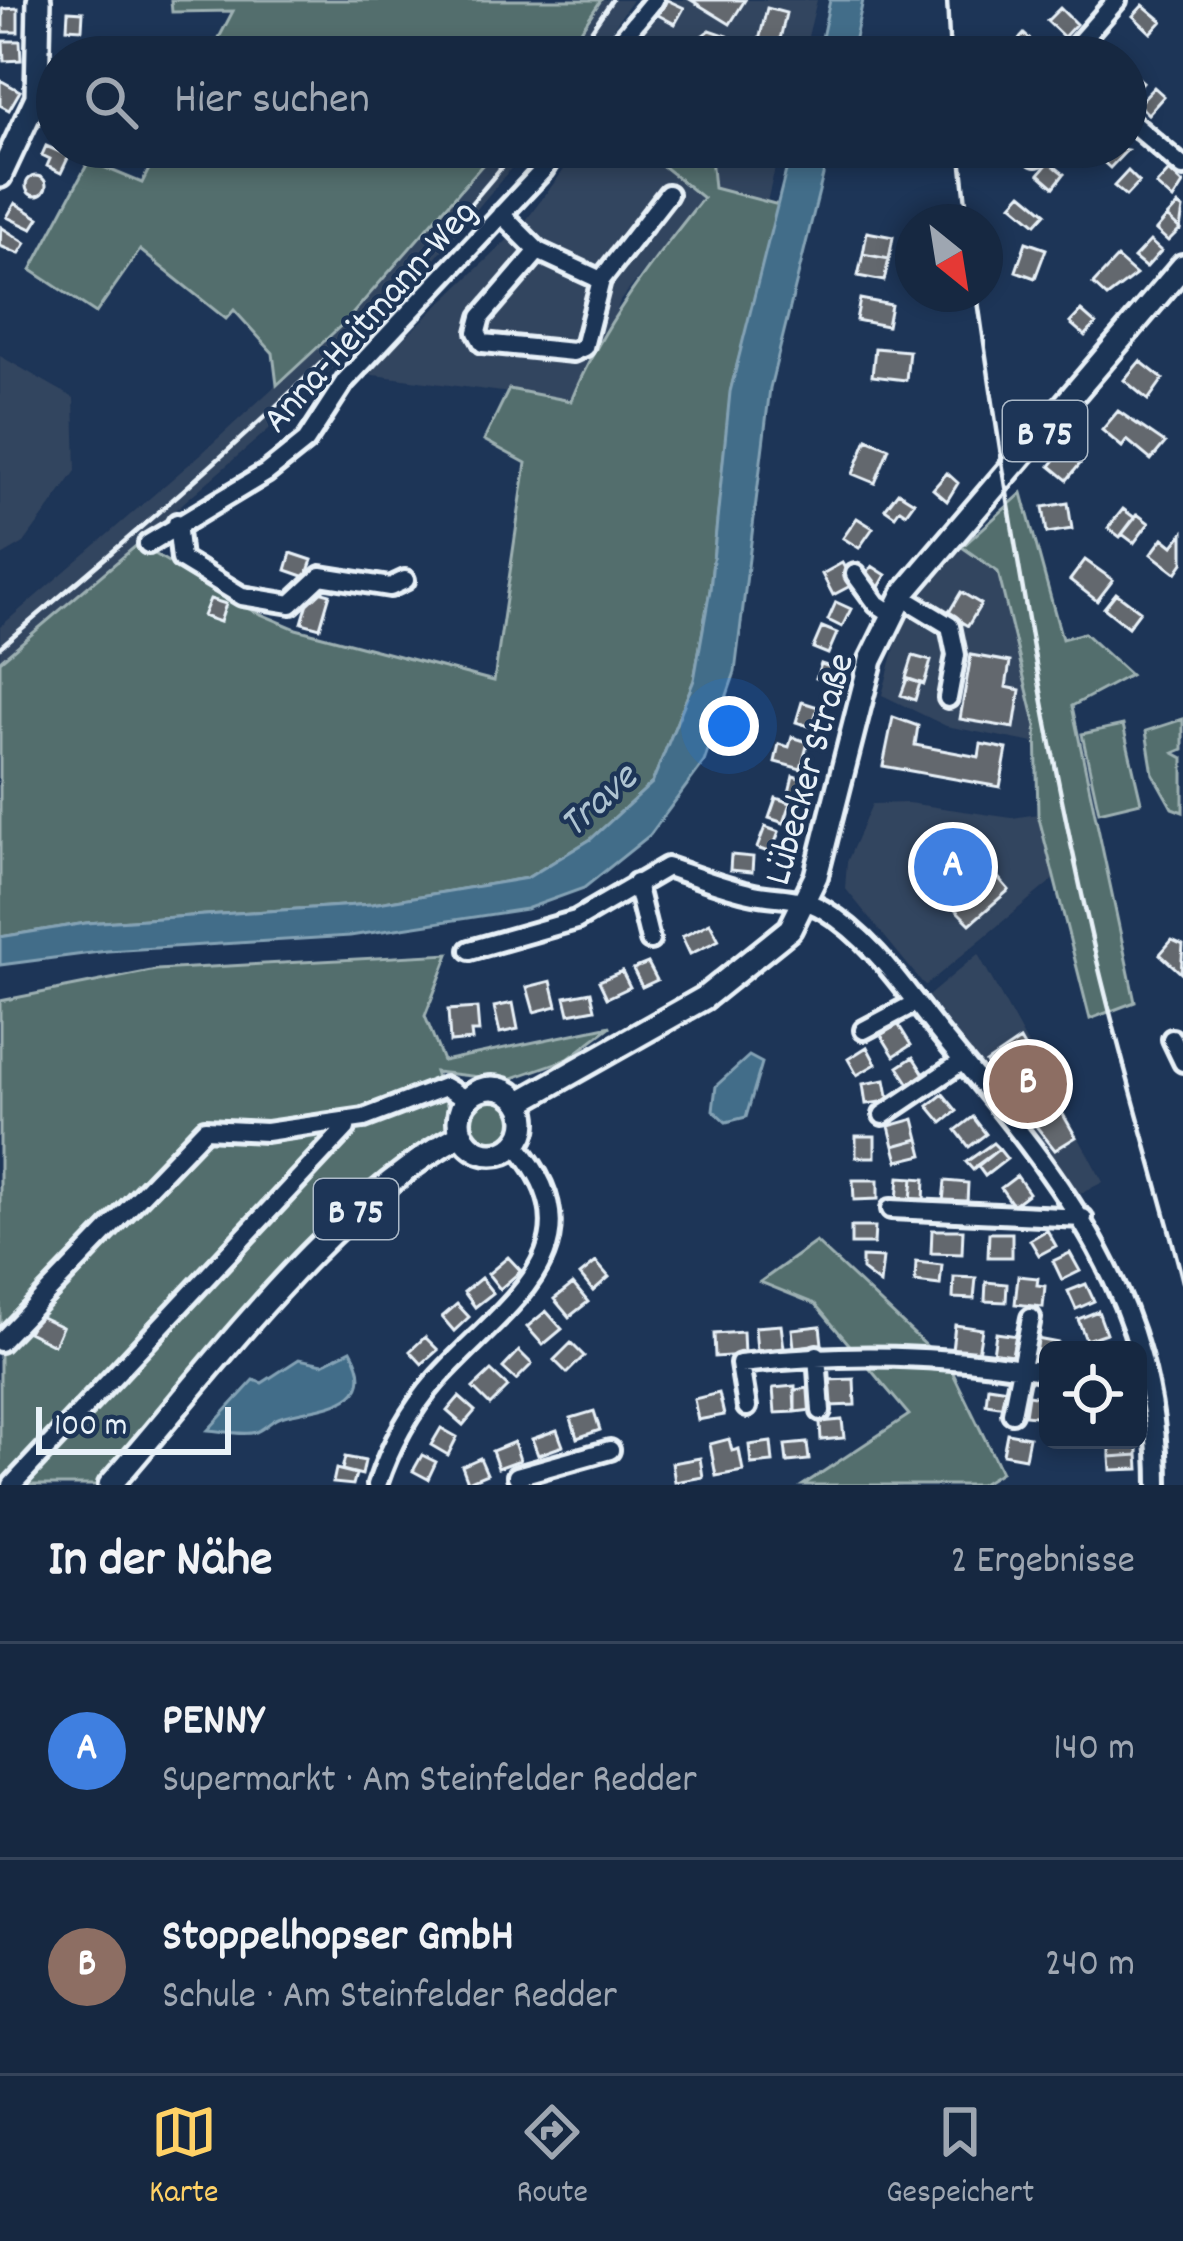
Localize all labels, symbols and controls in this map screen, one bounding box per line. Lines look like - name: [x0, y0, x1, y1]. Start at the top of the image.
- search box: [36, 36, 1147, 168]
- icon: search: [78, 69, 144, 135]
- text: Hier suchen: [174, 70, 370, 134]
- street label: Anna-Heitmann-Weg: [251, 189, 492, 448]
- north arrow: [895, 204, 1003, 312]
- road number: B 75: [1003, 401, 1087, 461]
- street label: Lübecker Straße: [753, 647, 872, 892]
- your location: [699, 696, 759, 756]
- water label: Trave: [548, 750, 655, 855]
- pin: A: [914, 822, 992, 912]
- pin: B: [989, 1039, 1067, 1129]
- road number: B 75: [314, 1179, 398, 1239]
- map controls: [1039, 1341, 1147, 1449]
- button: locate: [1039, 1341, 1147, 1449]
- scale bar: [36, 1401, 231, 1454]
- text: 100 m: [54, 1404, 127, 1451]
- text: In der Nähe: [48, 1527, 272, 1599]
- text: 2 Ergebnisse: [951, 1536, 1135, 1591]
- text: PENNY: [162, 1691, 264, 1755]
- text: A: [76, 1723, 98, 1778]
- text: 140 m: [1053, 1723, 1135, 1778]
- text: Supermarkt · Am Steinfelder Redder: [162, 1755, 697, 1810]
- text: Stoppelhopser GmbH: [162, 1907, 514, 1971]
- text: B: [78, 1939, 96, 1994]
- text: 240 m: [1045, 1939, 1135, 1994]
- text: Schule · Am Steinfelder Redder: [162, 1971, 617, 2026]
- tab: Karte: [149, 2099, 219, 2218]
- tab: Route: [516, 2099, 588, 2218]
- tab: Gespeichert: [886, 2099, 1034, 2218]

